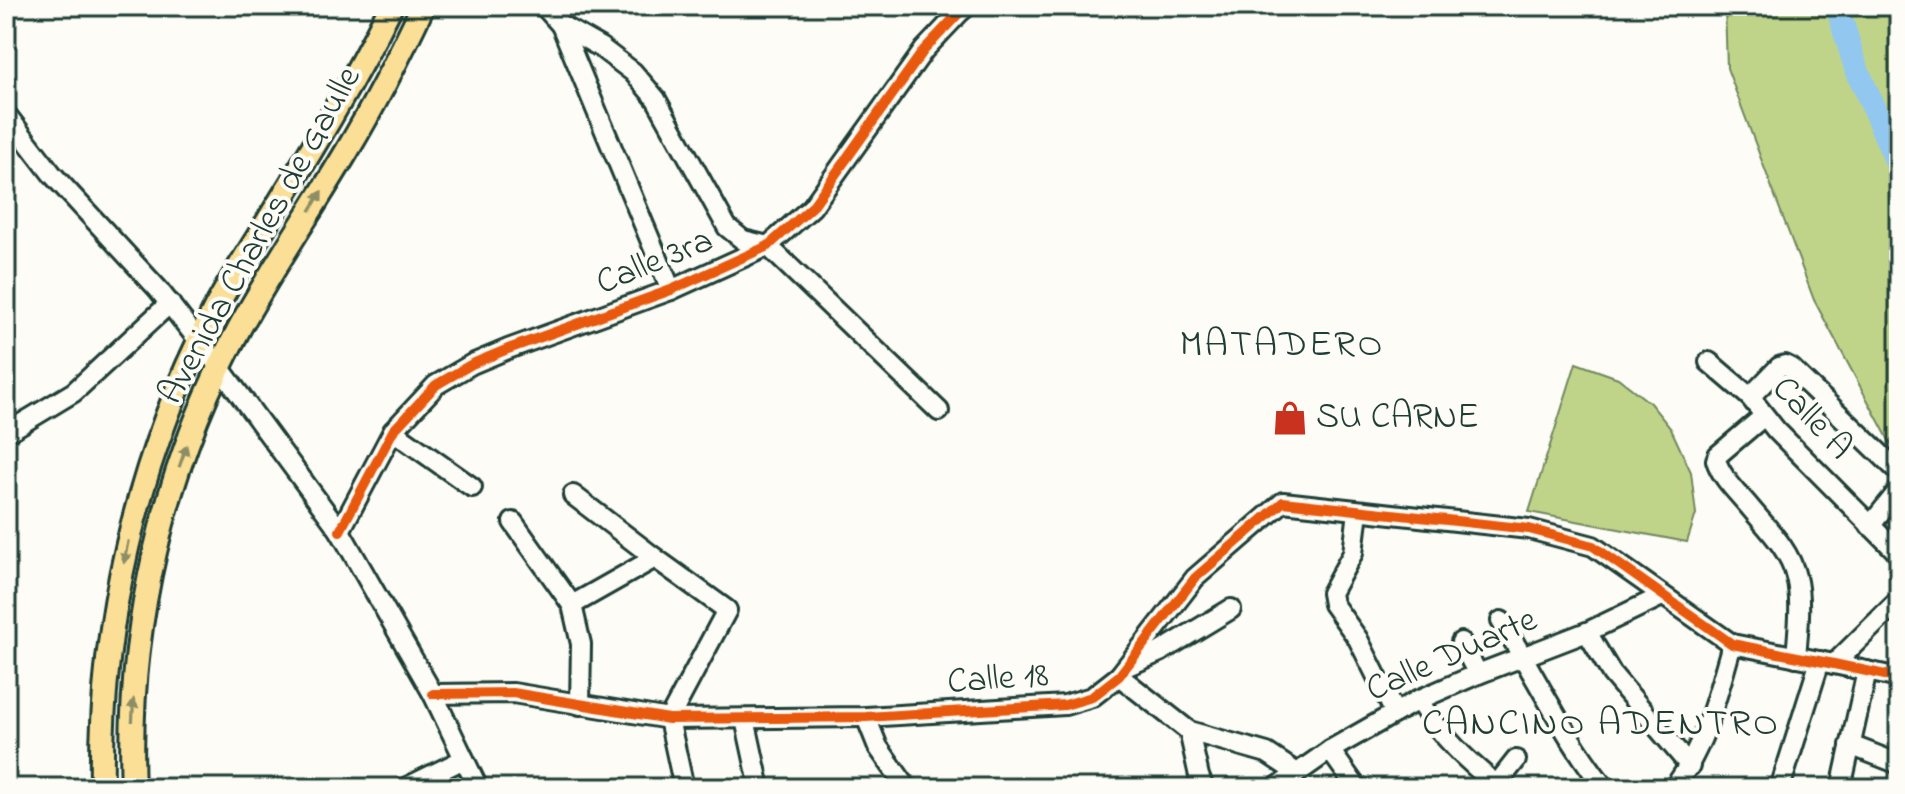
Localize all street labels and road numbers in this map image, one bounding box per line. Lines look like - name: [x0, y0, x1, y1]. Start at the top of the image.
- street label: Avenida Charles de Gaulle: [146, 57, 377, 415]
- street label: Calle 3ra: [589, 216, 721, 310]
- street label: Calle A: [1758, 365, 1864, 473]
- street label: Calle Duarte: [1358, 594, 1547, 717]
- street label: Calle 18: [946, 650, 1050, 710]

